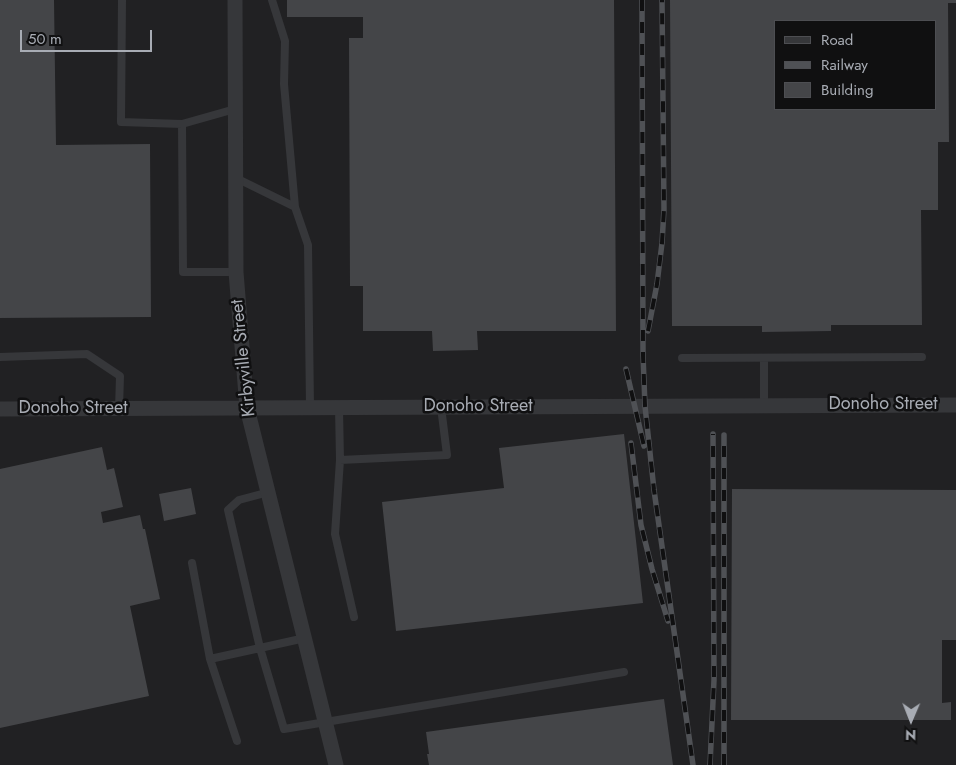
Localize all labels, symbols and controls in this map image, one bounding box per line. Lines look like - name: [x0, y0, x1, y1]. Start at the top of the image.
- scale bar: [22, 20, 155, 52]
- legend: [774, 20, 936, 110]
- text: 50 m: [28, 28, 62, 50]
- text: Road: [821, 29, 853, 51]
- text: Railway: [821, 54, 868, 76]
- text: Building: [821, 79, 873, 101]
- street label: Kirbyville Street: [227, 298, 261, 418]
- street label: Donoho Street: [829, 394, 937, 416]
- street label: Donoho Street: [424, 396, 532, 418]
- street label: Donoho Street: [19, 398, 127, 420]
- north arrow: [886, 695, 936, 745]
- text: N: [905, 725, 916, 745]

